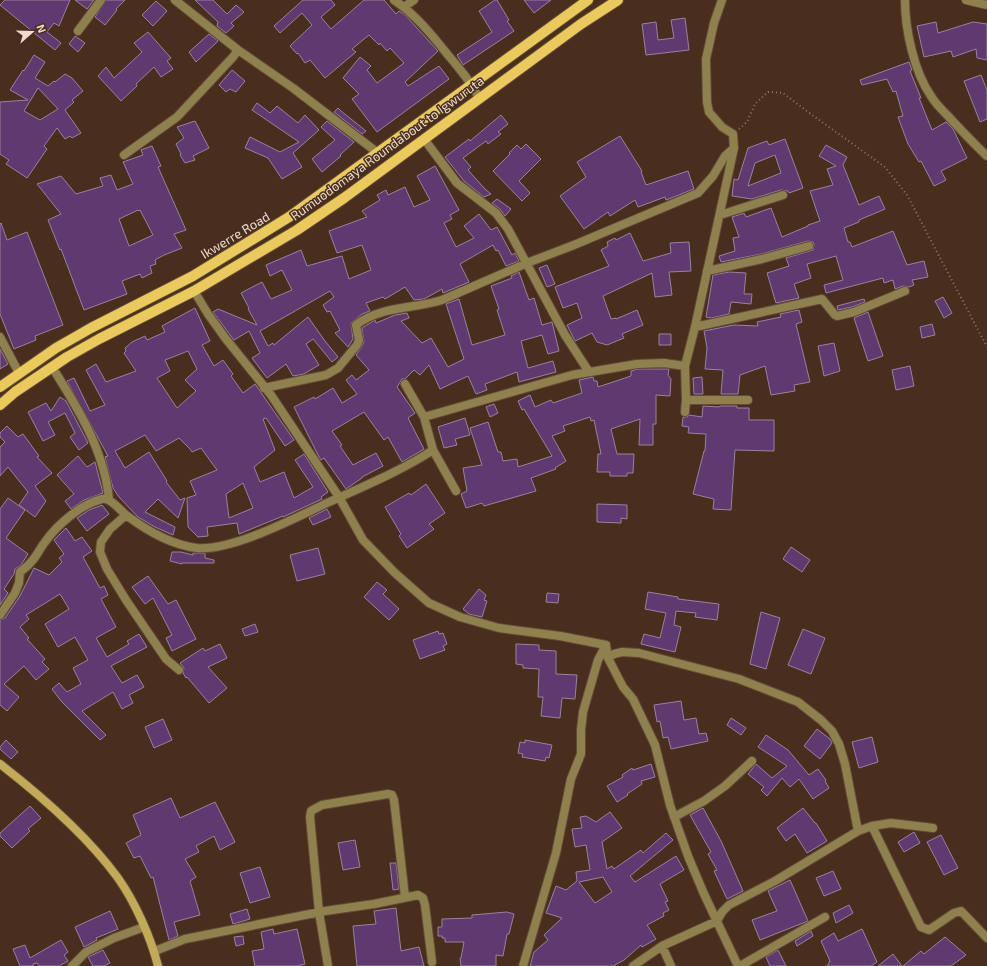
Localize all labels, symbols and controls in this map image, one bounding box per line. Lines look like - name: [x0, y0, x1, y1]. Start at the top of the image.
- north arrow: [12, 12, 52, 52]
- text: N: [34, 22, 49, 34]
- street label: Rumuodomaya Roundabout to Igwuruta: [287, 72, 487, 224]
- street label: Ikwerre Road: [198, 208, 272, 262]

